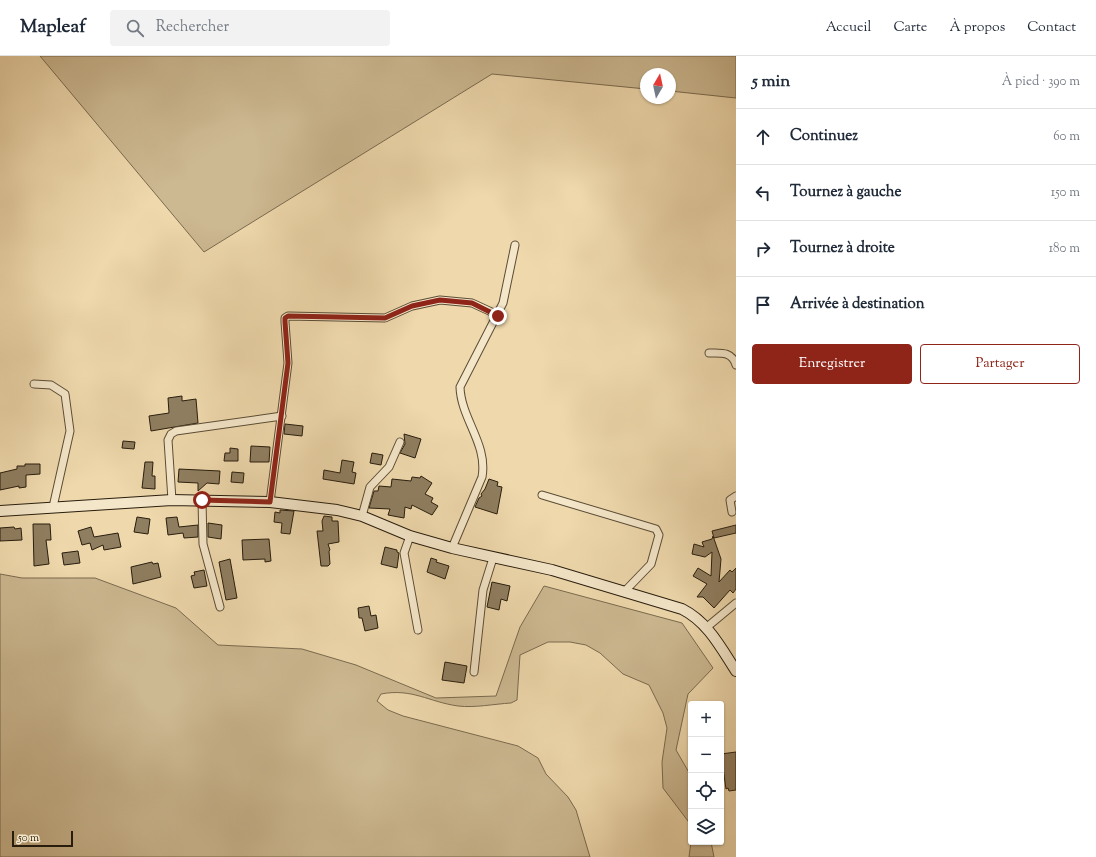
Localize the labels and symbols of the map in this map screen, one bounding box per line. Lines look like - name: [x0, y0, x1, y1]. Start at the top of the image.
- north arrow: [640, 68, 676, 104]
- route end: [489, 307, 507, 325]
- route start: [193, 491, 211, 509]
- scale bar: [12, 829, 73, 848]

